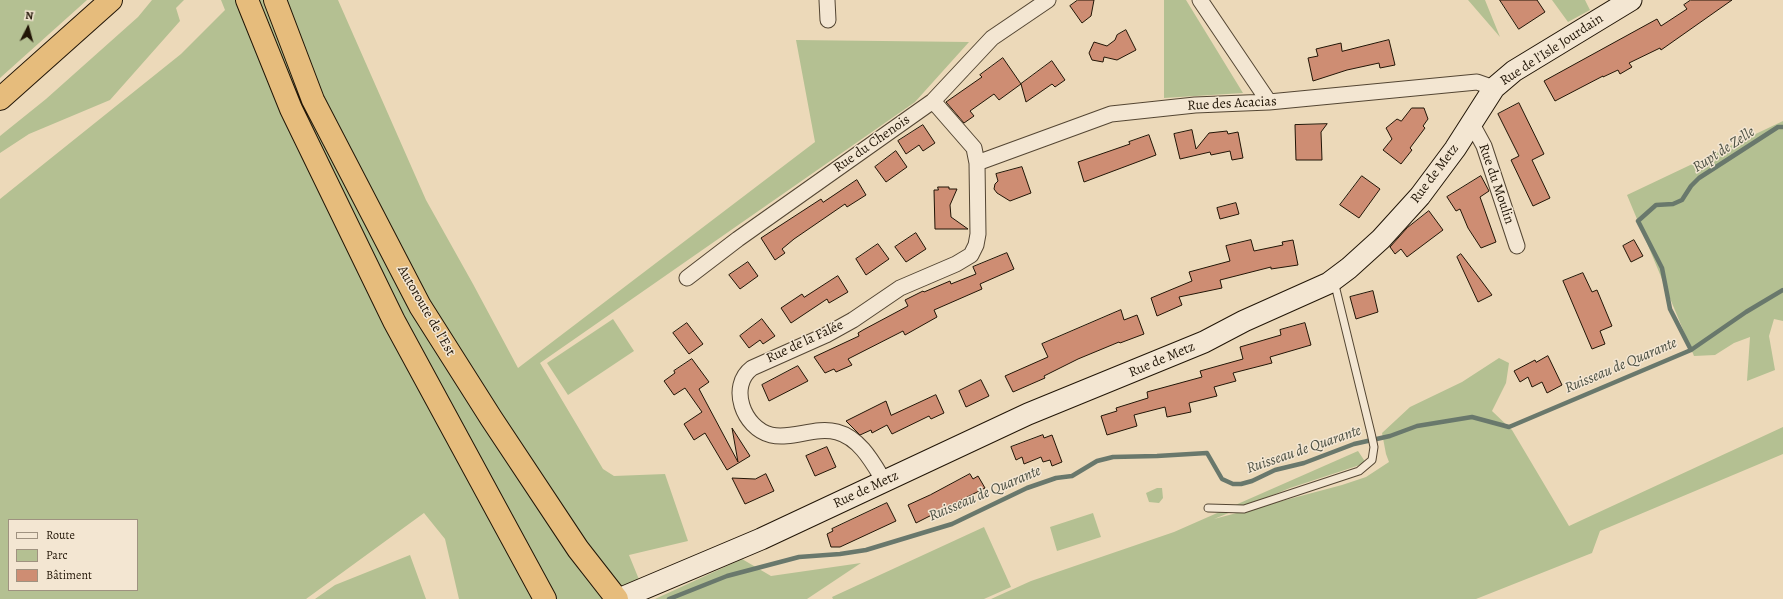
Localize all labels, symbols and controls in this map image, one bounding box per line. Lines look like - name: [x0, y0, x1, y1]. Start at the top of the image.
- north arrow: [8, 8, 48, 48]
- text: N: [25, 8, 34, 23]
- street label: Rue de l'Isle Jourdain: [1497, 10, 1607, 90]
- street label: Rue des Acacias: [1187, 93, 1277, 115]
- street label: Rue du Chenois: [831, 111, 913, 177]
- water label: Rupt de Zelle: [1690, 123, 1758, 177]
- street label: Rue de Metz: [1407, 141, 1463, 207]
- street label: Rue du Moulin: [1474, 142, 1518, 226]
- street label: Autoroute de l’Est: [393, 263, 459, 359]
- street label: Rue de la Falée: [764, 317, 846, 367]
- water label: Ruisseau de Quarante: [1562, 334, 1680, 398]
- street label: Rue de Metz: [1126, 339, 1198, 381]
- water label: Ruisseau de Quarante: [1244, 422, 1364, 478]
- water label: Ruisseau de Quarante: [926, 462, 1044, 526]
- street label: Rue de Metz: [831, 468, 901, 512]
- legend: [8, 519, 138, 591]
- text: Route: [46, 527, 75, 543]
- text: Parc: [46, 547, 68, 563]
- text: Bâtiment: [46, 567, 92, 583]

